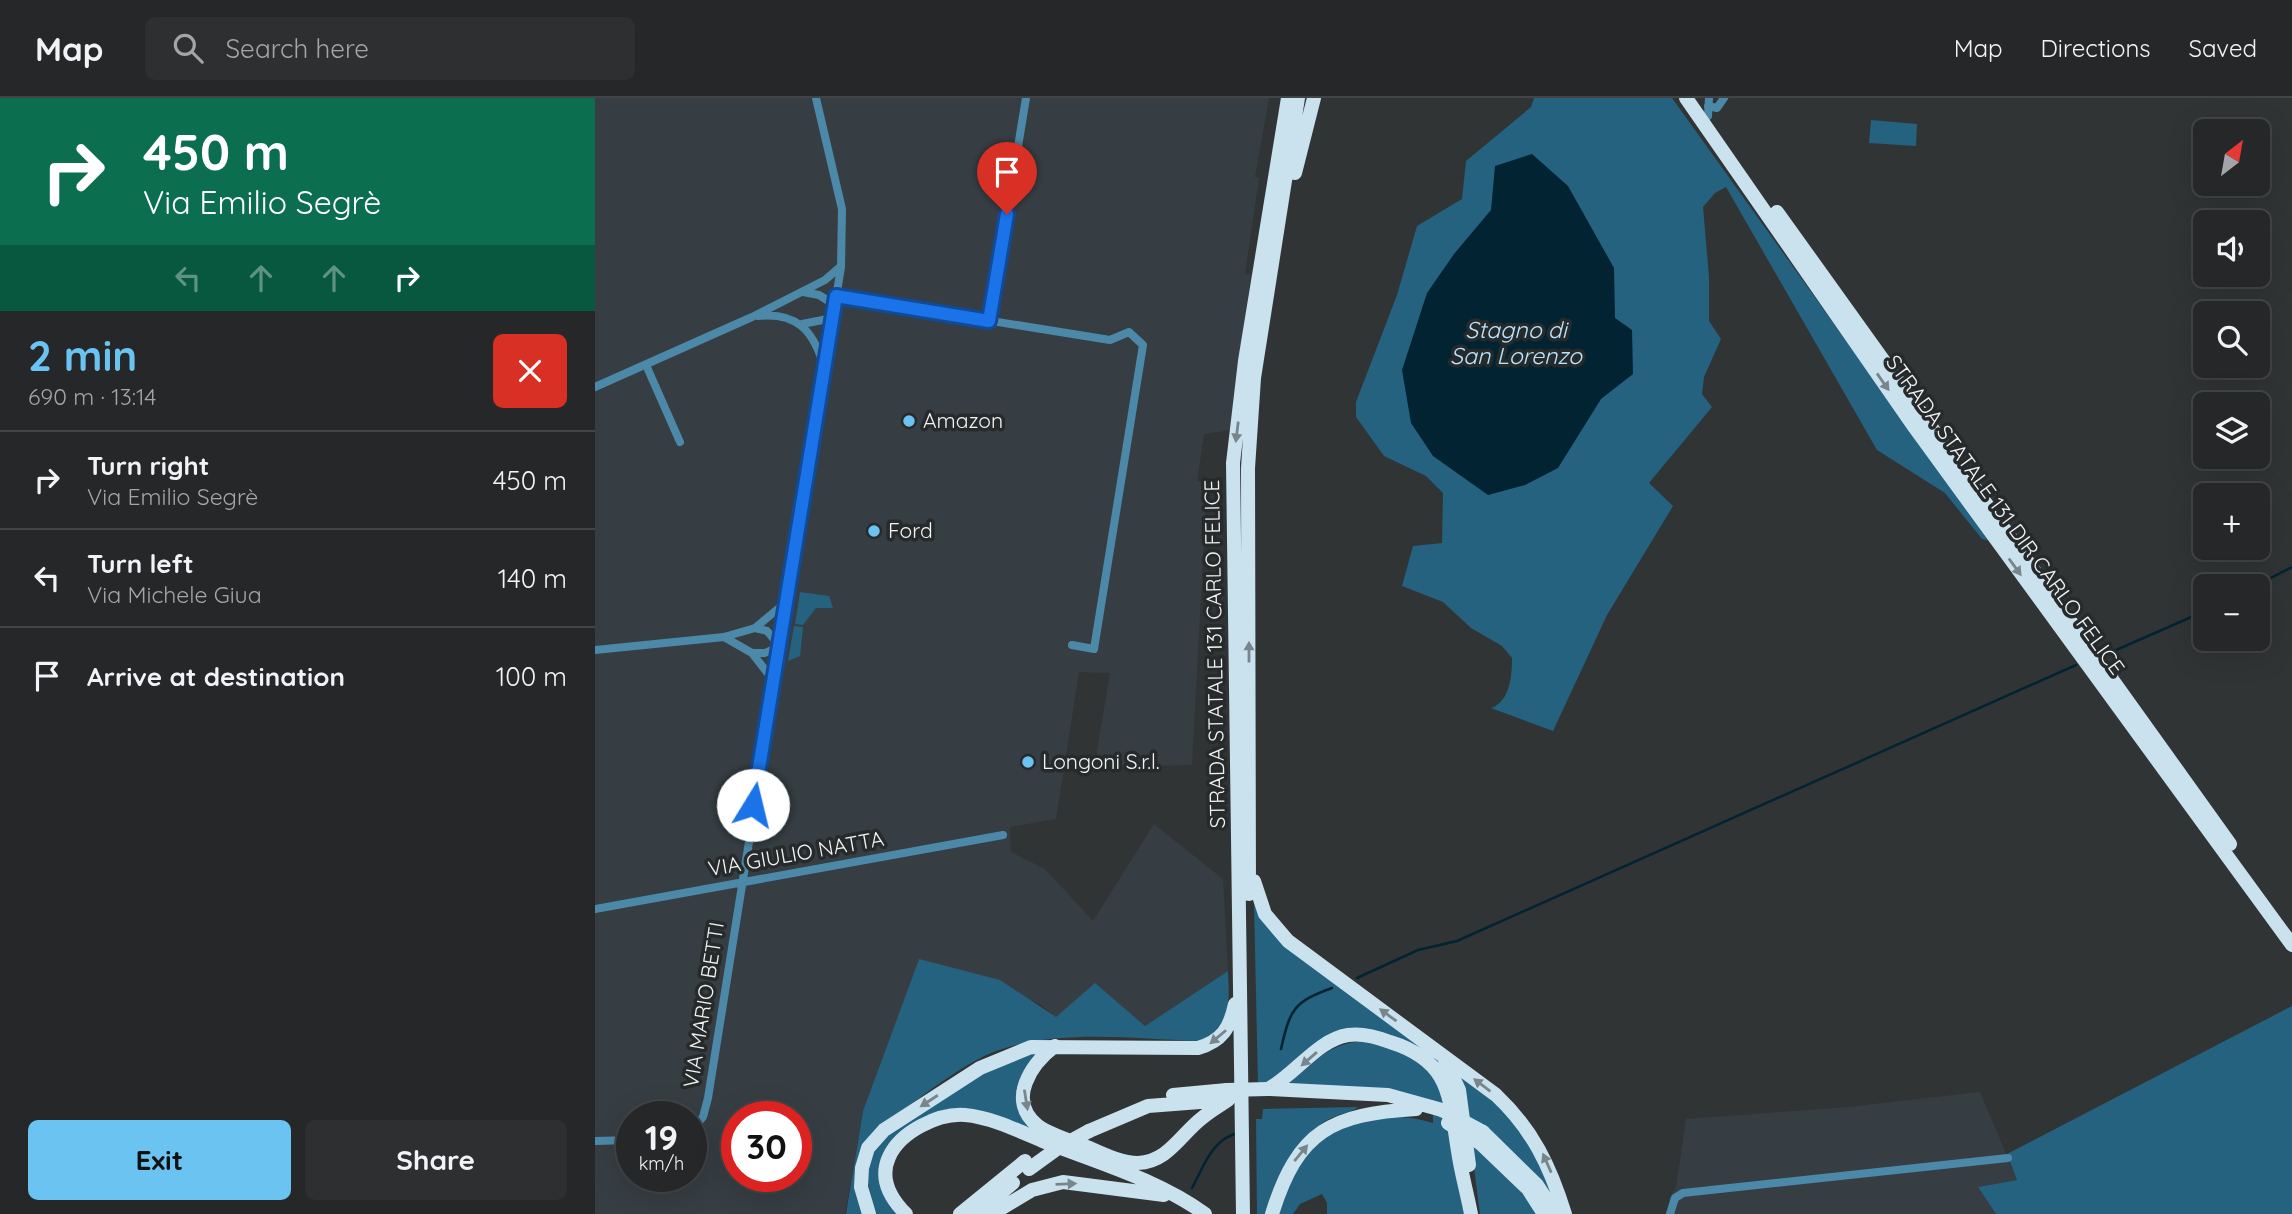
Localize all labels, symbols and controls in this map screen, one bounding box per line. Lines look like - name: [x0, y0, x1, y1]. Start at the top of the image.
- search box: [145, 17, 635, 80]
- text: Map: [35, 28, 103, 69]
- icon: search: [169, 29, 207, 67]
- text: Search here: [225, 32, 369, 65]
- text: Map: [1954, 33, 2003, 63]
- text: Directions: [2041, 33, 2151, 63]
- text: Saved: [2189, 33, 2257, 63]
- north arrow: [2193, 119, 2270, 196]
- map controls: [2193, 119, 2270, 651]
- text: 450 m: [143, 121, 289, 182]
- icon: right: [28, 126, 119, 217]
- pin: [977, 142, 1037, 214]
- icon: arrive: [988, 153, 1026, 191]
- text: Via Emilio Segrè: [143, 182, 381, 222]
- button: sound: [2193, 210, 2270, 287]
- icon: left: [169, 259, 207, 297]
- icon: ahead: [242, 259, 280, 297]
- icon: ahead: [315, 259, 353, 297]
- icon: right: [388, 259, 426, 297]
- button: search: [2193, 301, 2270, 378]
- water label: Stagno di San Lorenzo: [1450, 315, 1583, 370]
- text: 2 min: [28, 329, 137, 382]
- button: close: [493, 334, 567, 408]
- street label: STRADA STATALE 131 DIR CARLO FELICE: [1881, 349, 2131, 679]
- one-way arrow: [1876, 373, 1890, 391]
- text: 690 m · 13:14: [28, 382, 156, 411]
- button: layers: [2193, 392, 2270, 469]
- place label: Amazon: [923, 407, 1003, 433]
- marker: Amazon: [901, 413, 917, 429]
- one-way arrow: [1232, 421, 1243, 443]
- text: Turn right: [87, 449, 209, 482]
- icon: right: [28, 461, 66, 499]
- text: 450 m: [493, 464, 567, 497]
- street label: STRADA STATALE 131 CARLO FELICE: [1198, 479, 1230, 829]
- text: Via Emilio Segrè: [87, 482, 258, 511]
- button: +: [2193, 483, 2270, 560]
- place label: Ford: [888, 517, 933, 543]
- marker: Ford: [866, 523, 882, 539]
- text: Turn left: [87, 547, 194, 580]
- one-way arrow: [2008, 557, 2022, 576]
- icon: left: [28, 559, 66, 597]
- text: 140 m: [498, 562, 567, 595]
- button: −: [2193, 574, 2270, 651]
- text: Via Michele Giua: [87, 580, 262, 609]
- one-way arrow: [1243, 641, 1255, 663]
- icon: arrive: [28, 657, 66, 695]
- text: Arrive at destination: [87, 660, 345, 693]
- text: 100 m: [496, 660, 567, 693]
- place label: Longoni S.r.l.: [1042, 748, 1160, 774]
- marker: Longoni S.r.l.: [1020, 754, 1036, 770]
- position arrow: [716, 768, 790, 842]
- street label: VIA GIULIO NATTA: [706, 825, 886, 881]
- street label: VIA MARIO BETTI: [677, 920, 729, 1090]
- one-way arrow: [1379, 1008, 1397, 1022]
- one-way arrow: [1209, 1029, 1227, 1045]
- one-way arrow: [1300, 1051, 1318, 1067]
- one-way arrow: [1473, 1078, 1491, 1092]
- one-way arrow: [1021, 1089, 1032, 1111]
- one-way arrow: [919, 1094, 938, 1107]
- speed limit sign: 30: [721, 1101, 812, 1192]
- text: 19: [645, 1115, 678, 1159]
- button: Exit: [28, 1120, 291, 1200]
- button: Share: [305, 1120, 567, 1200]
- one-way arrow: [1293, 1144, 1308, 1162]
- text: km/h: [639, 1152, 684, 1175]
- one-way arrow: [1541, 1153, 1553, 1173]
- one-way arrow: [1055, 1178, 1077, 1190]

